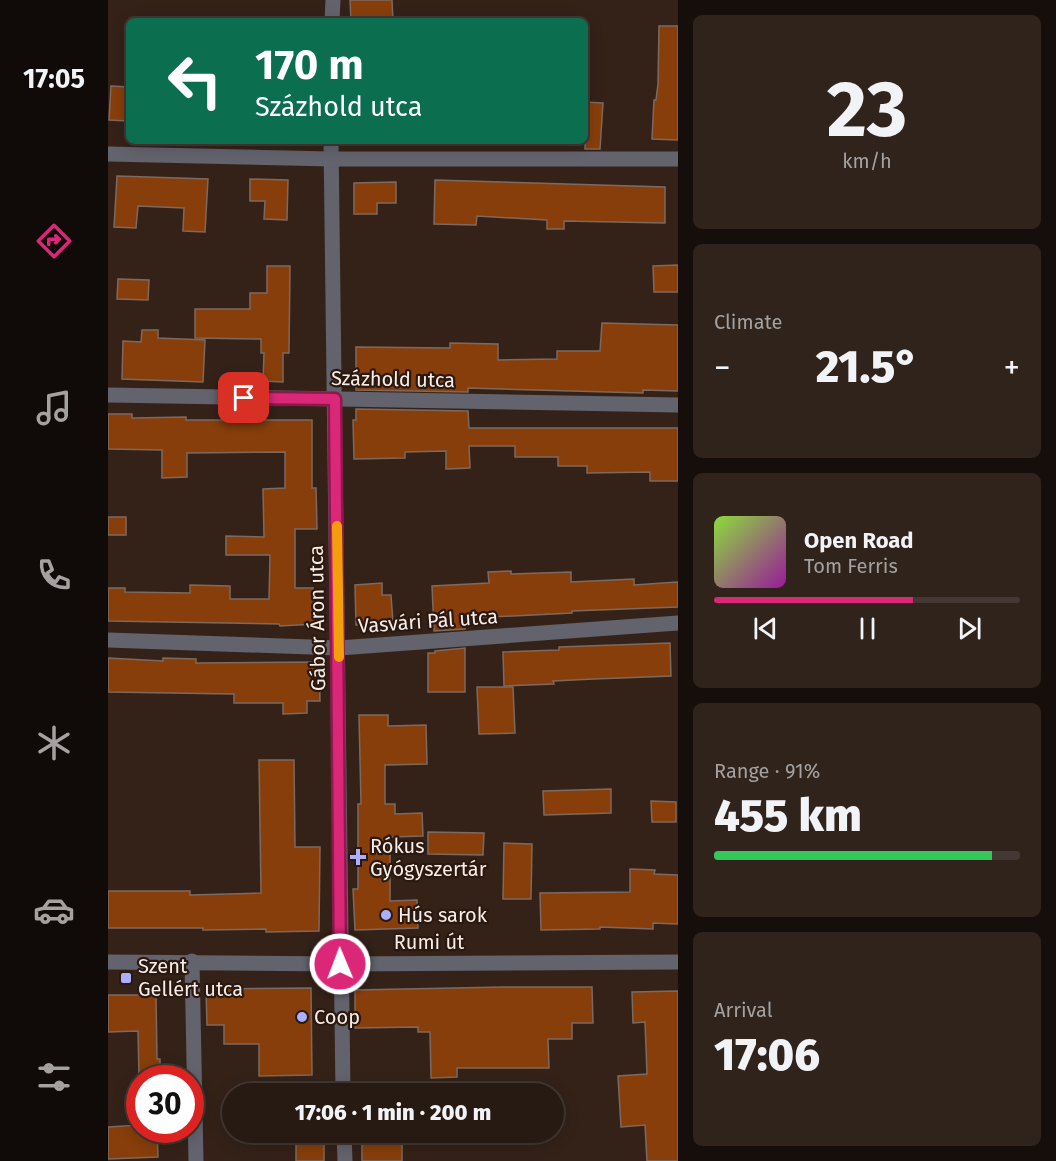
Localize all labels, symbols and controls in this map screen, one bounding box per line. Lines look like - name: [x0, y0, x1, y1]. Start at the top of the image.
- text: 170 m: [255, 40, 364, 90]
- icon: left: [156, 42, 234, 120]
- text: 17:05: [23, 63, 85, 95]
- text: 23: [827, 63, 907, 157]
- text: Százhold utca: [255, 91, 422, 123]
- text: km/h: [842, 149, 892, 173]
- icon: directions: [33, 220, 75, 262]
- text: Climate: [714, 310, 782, 334]
- text: 21.5°: [816, 340, 918, 394]
- text: −: [714, 348, 731, 388]
- text: +: [1004, 348, 1020, 388]
- street label: Százhold utca: [331, 366, 455, 392]
- pin: [218, 372, 269, 423]
- icon: arrive: [227, 381, 260, 414]
- icon: music: [33, 387, 75, 429]
- text: Open Road: [804, 527, 914, 554]
- street label: Gábor Áron utca: [304, 545, 330, 691]
- icon: phone: [33, 554, 75, 596]
- text: Tom Ferris: [804, 554, 898, 578]
- street label: Vasvári Pál utca: [357, 604, 499, 638]
- icon: previous: [749, 612, 782, 645]
- icon: pause: [851, 612, 884, 645]
- icon: next: [953, 612, 986, 645]
- icon: climate: [33, 722, 75, 764]
- text: Range · 91%: [714, 759, 820, 783]
- text: 455 km: [714, 789, 862, 843]
- place label: Rókus Gyógyszertár: [370, 834, 487, 881]
- marker: Rókus Gyógyszertár: [351, 850, 365, 864]
- icon: car: [33, 889, 75, 931]
- place label: Hús sarok: [398, 903, 488, 927]
- marker: Hús sarok: [379, 908, 393, 922]
- street label: Rumi út: [394, 930, 465, 954]
- position arrow: [308, 932, 372, 996]
- place label: Szent Gellért utca: [138, 954, 243, 1001]
- marker: Szent Gellért utca: [119, 971, 133, 985]
- text: Arrival: [714, 998, 773, 1022]
- place label: Coop: [314, 1005, 360, 1029]
- marker: Coop: [295, 1010, 309, 1024]
- text: 17:06: [714, 1028, 820, 1082]
- icon: filters: [33, 1056, 75, 1098]
- speed limit sign: 30: [126, 1065, 204, 1143]
- text: 17:06 · 1 min · 200 m: [295, 1099, 491, 1126]

